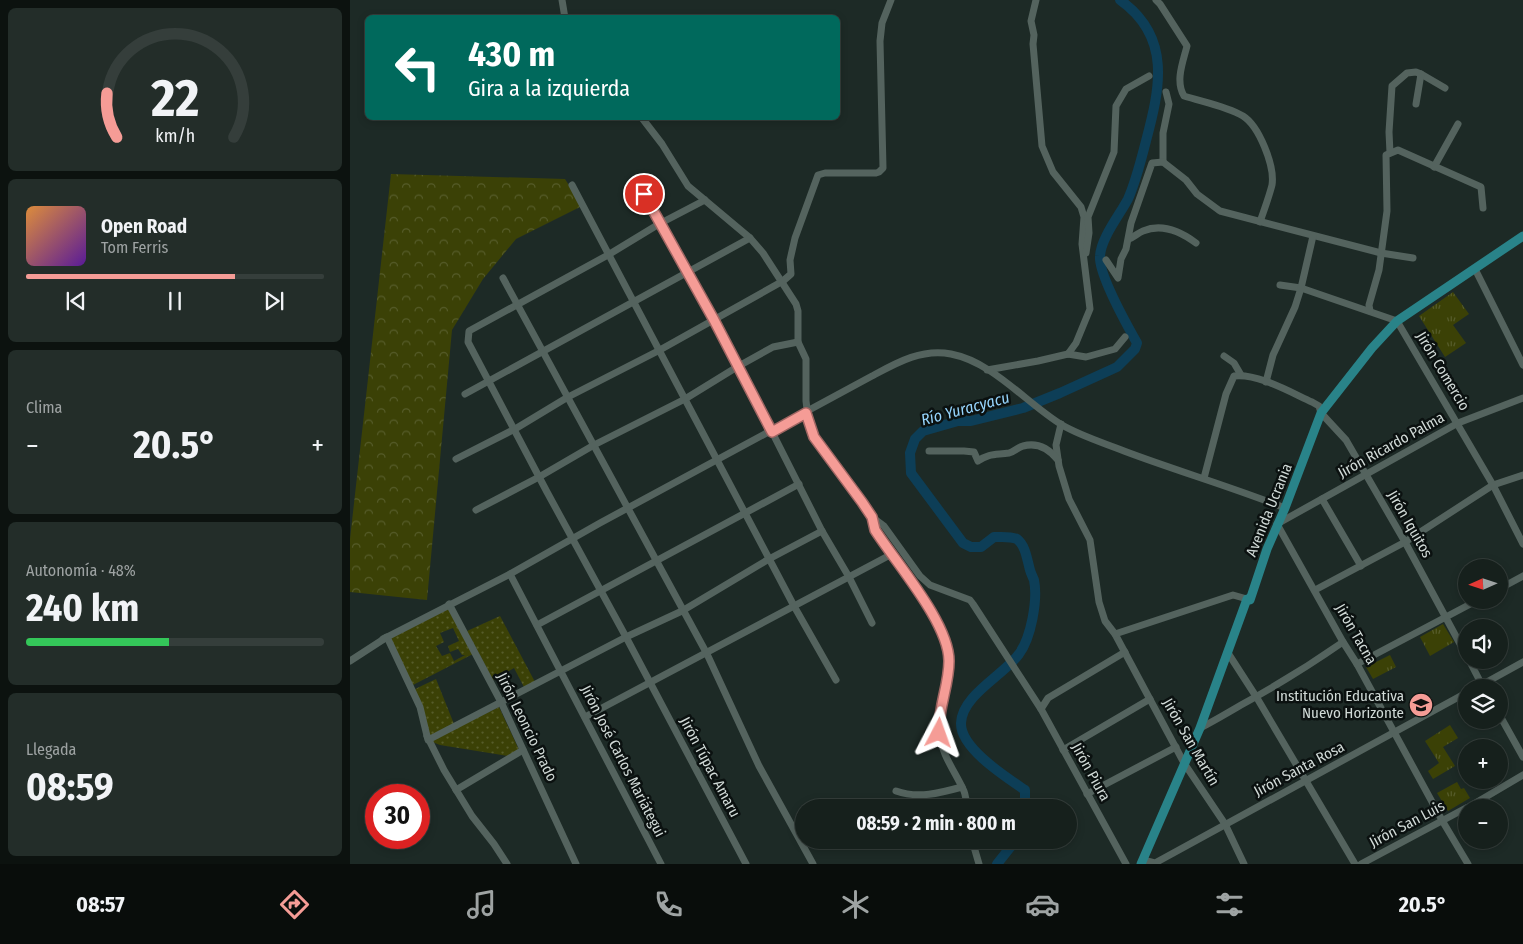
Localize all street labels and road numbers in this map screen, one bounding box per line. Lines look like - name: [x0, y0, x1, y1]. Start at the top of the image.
- street label: Jirón Comercio: [1412, 328, 1474, 414]
- street label: Jirón Ricardo Palma: [1335, 408, 1447, 482]
- street label: Avenida Ucrania: [1242, 461, 1296, 559]
- street label: Jirón Iquitos: [1384, 487, 1436, 561]
- street label: Jirón Tacna: [1331, 600, 1381, 668]
- street label: Jirón Leoncio Prado: [493, 670, 561, 784]
- street label: Jirón José Carlos Mariátegui: [577, 682, 669, 840]
- street label: Jirón San Martín: [1159, 695, 1223, 789]
- street label: Jirón Túpac Amaru: [676, 714, 744, 820]
- street label: Jirón Santa Rosa: [1251, 738, 1347, 800]
- street label: Jirón Piura: [1068, 740, 1114, 804]
- street label: Jirón San Luis: [1366, 797, 1448, 851]

